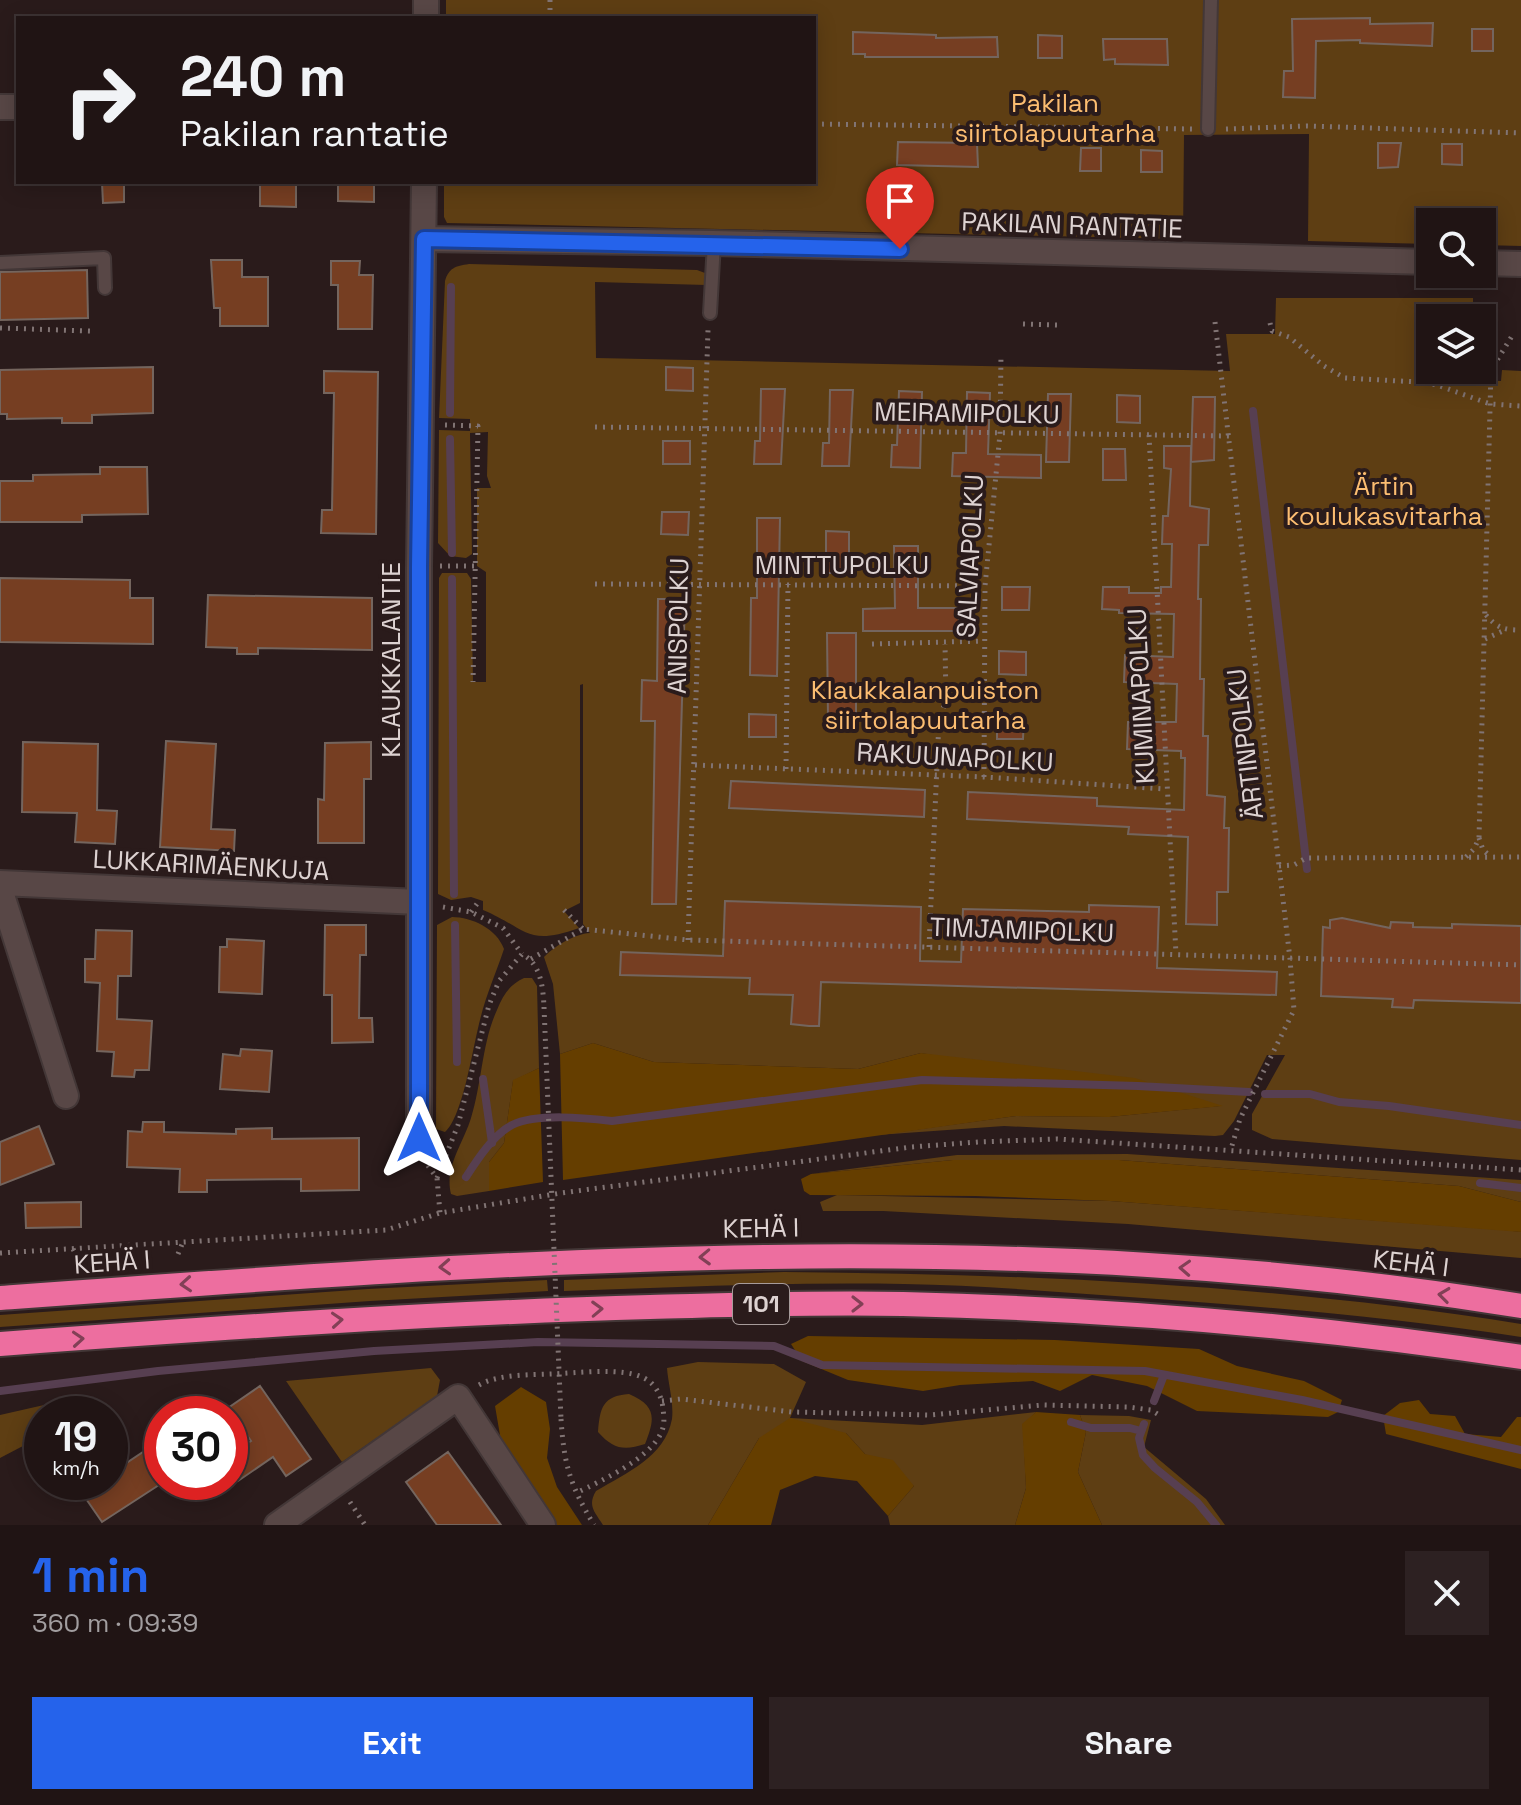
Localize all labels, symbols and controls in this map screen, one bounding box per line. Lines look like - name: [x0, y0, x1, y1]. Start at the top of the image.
- text: 240 m: [180, 41, 346, 112]
- icon: right: [48, 48, 152, 152]
- park label: Pakilan siirtolapuutarha: [954, 86, 1156, 150]
- text: Pakilan rantatie: [180, 111, 449, 157]
- pin: [866, 167, 934, 249]
- icon: arrive: [878, 179, 922, 223]
- street label: PAKILAN RANTATIE: [961, 204, 1183, 246]
- map controls: [1416, 208, 1496, 384]
- button: search: [1416, 208, 1496, 288]
- button: layers: [1416, 304, 1496, 384]
- street label: MEIRAMIPOLKU: [874, 394, 1060, 432]
- park label: Ärtin koulukasvitarha: [1285, 469, 1483, 533]
- street label: SALVIAPOLKU: [949, 473, 991, 639]
- street label: MINTTUPOLKU: [755, 548, 929, 582]
- street label: ANISPOLKU: [660, 558, 696, 694]
- street label: KLAUKKALANTIE: [374, 562, 408, 758]
- street label: KUMINAPOLKU: [1119, 607, 1163, 785]
- street label: ÄRTINPOLKU: [1219, 667, 1271, 821]
- park label: Klaukkalanpuiston siirtolapuutarha: [811, 673, 1039, 737]
- street label: RAKUUNAPOLKU: [856, 735, 1054, 779]
- street label: LUKKARIMÄENKUJA: [92, 842, 330, 888]
- street label: TIMJAMIPOLKU: [929, 910, 1115, 950]
- position arrow: [377, 1096, 461, 1180]
- street label: KEHÄ I: [722, 1210, 800, 1246]
- street label: KEHÄ I: [1371, 1241, 1451, 1285]
- street label: KEHÄ I: [73, 1242, 151, 1282]
- one-way arrow: [698, 1249, 711, 1266]
- one-way arrow: [438, 1258, 451, 1275]
- one-way arrow: [1178, 1260, 1191, 1277]
- one-way arrow: [179, 1275, 192, 1292]
- road number: 101: [733, 1284, 789, 1324]
- one-way arrow: [1437, 1286, 1450, 1303]
- one-way arrow: [851, 1295, 864, 1313]
- one-way arrow: [591, 1300, 604, 1317]
- one-way arrow: [331, 1312, 344, 1329]
- one-way arrow: [72, 1331, 85, 1348]
- speed limit sign: 30: [144, 1396, 248, 1500]
- text: 19: [55, 1412, 97, 1463]
- text: km/h: [52, 1455, 100, 1481]
- text: 1 min: [32, 1545, 149, 1606]
- button: close: [1405, 1551, 1489, 1635]
- text: 360 m · 09:39: [32, 1606, 198, 1640]
- button: Exit: [32, 1697, 753, 1789]
- button: Share: [769, 1697, 1489, 1789]

